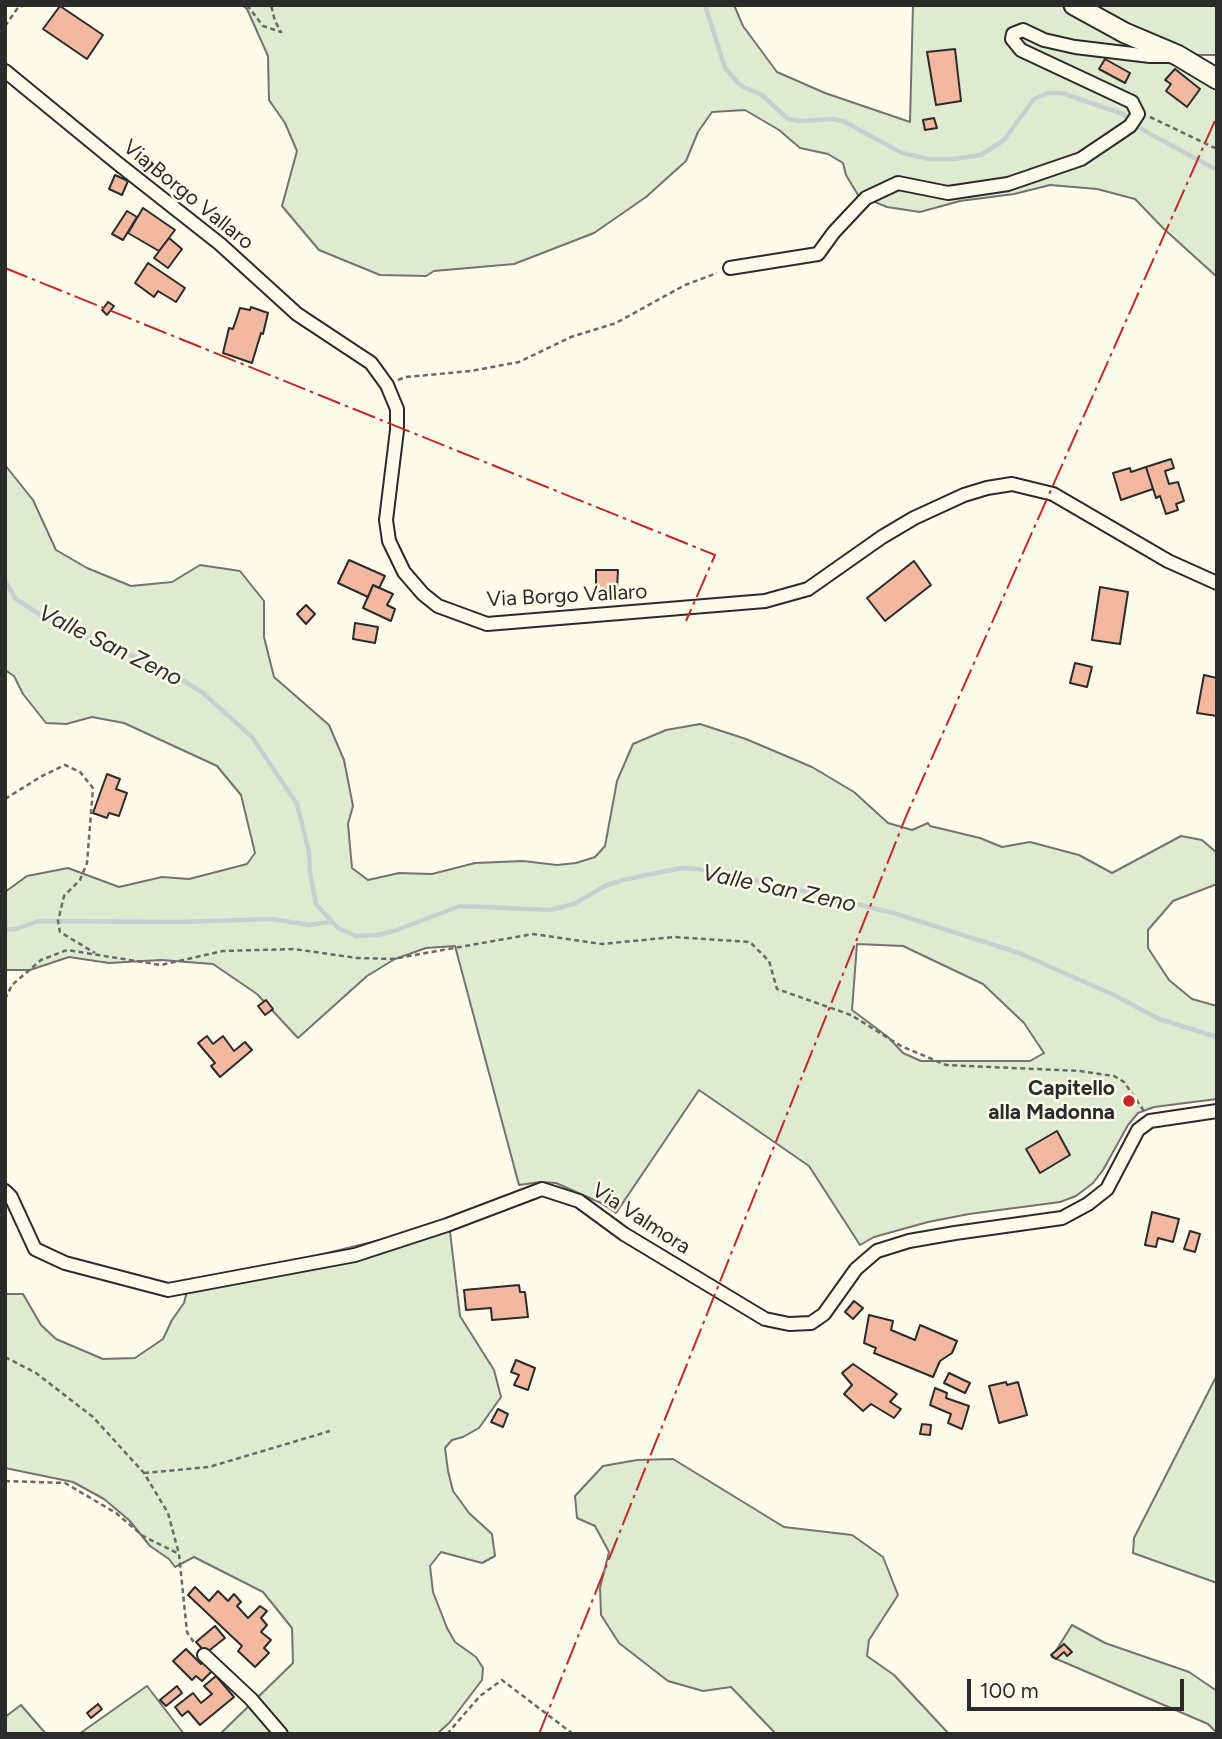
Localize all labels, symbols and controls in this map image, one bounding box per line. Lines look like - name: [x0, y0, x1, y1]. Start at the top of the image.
- street label: Via Borgo Vallaro: [118, 135, 258, 255]
- street label: Via Borgo Vallaro: [486, 579, 648, 613]
- water label: Valle San Zeno: [34, 599, 186, 693]
- water label: Valle San Zeno: [700, 859, 858, 919]
- place label: Capitello alla Madonna: [988, 1076, 1115, 1126]
- marker: Capitello alla Madonna: [1121, 1093, 1137, 1109]
- street label: Via Valmora: [587, 1178, 695, 1260]
- scale bar: [970, 1666, 1187, 1710]
- text: 100 m: [980, 1678, 1039, 1703]

